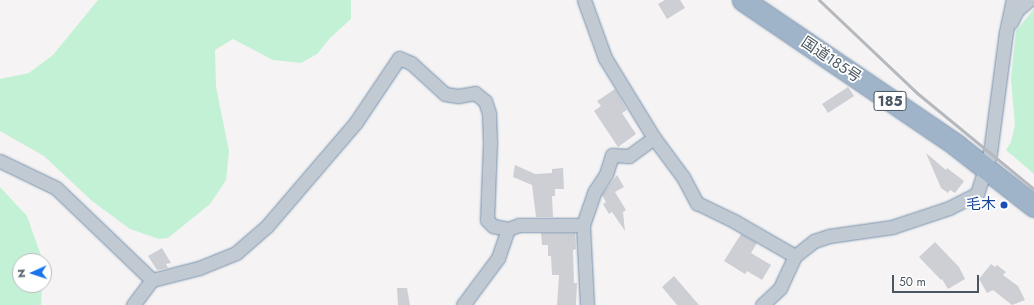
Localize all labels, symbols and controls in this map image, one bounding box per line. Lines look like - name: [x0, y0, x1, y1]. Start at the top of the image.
- street label: 国道185号: [798, 33, 864, 87]
- road number: 185: [873, 89, 907, 113]
- place label: 毛木: [966, 196, 996, 214]
- marker: 毛木: [999, 200, 1009, 210]
- north arrow: [12, 253, 52, 293]
- scale bar: [894, 267, 981, 293]
- text: N: [13, 269, 29, 278]
- text: 50 m: [899, 273, 926, 291]

